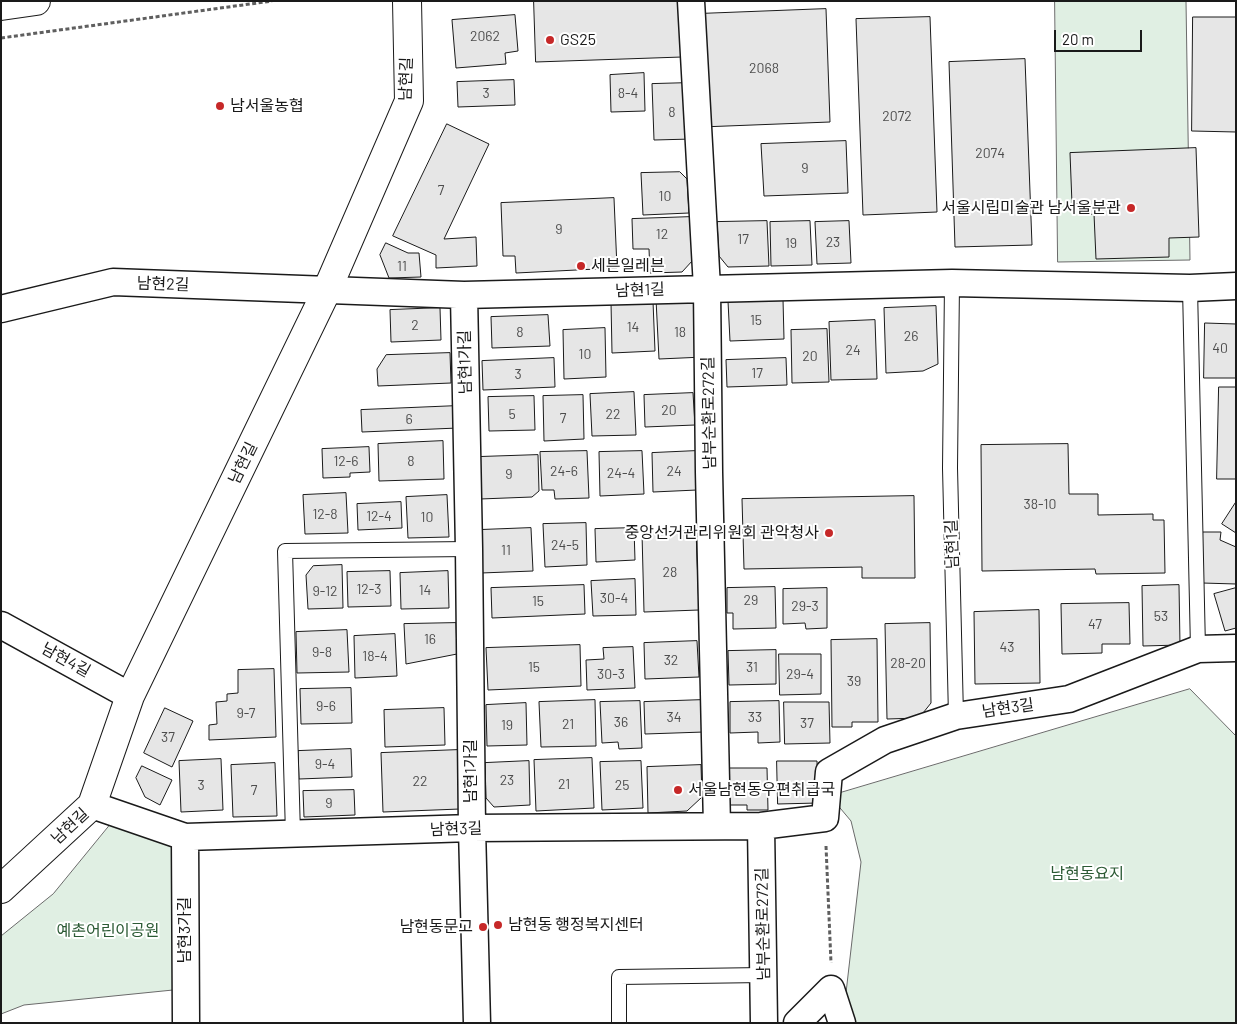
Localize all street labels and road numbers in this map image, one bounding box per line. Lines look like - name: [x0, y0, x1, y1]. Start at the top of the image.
- street label: 남현길: [396, 57, 416, 101]
- street label: 남현2길: [136, 273, 190, 295]
- street label: 남현1길: [615, 280, 665, 300]
- street label: 남현1가길: [455, 330, 475, 394]
- street label: 남부순환로272길: [698, 356, 720, 470]
- street label: 남현길: [225, 439, 261, 487]
- street label: 남현1길: [942, 519, 962, 569]
- street label: 남현4길: [38, 639, 94, 681]
- street label: 남현3길: [981, 695, 1035, 721]
- street label: 남현1가길: [461, 739, 481, 803]
- street label: 남현길: [47, 804, 93, 848]
- street label: 남현3길: [429, 818, 483, 840]
- street label: 남부순환로272길: [752, 867, 774, 981]
- street label: 남현3가길: [175, 896, 195, 964]

